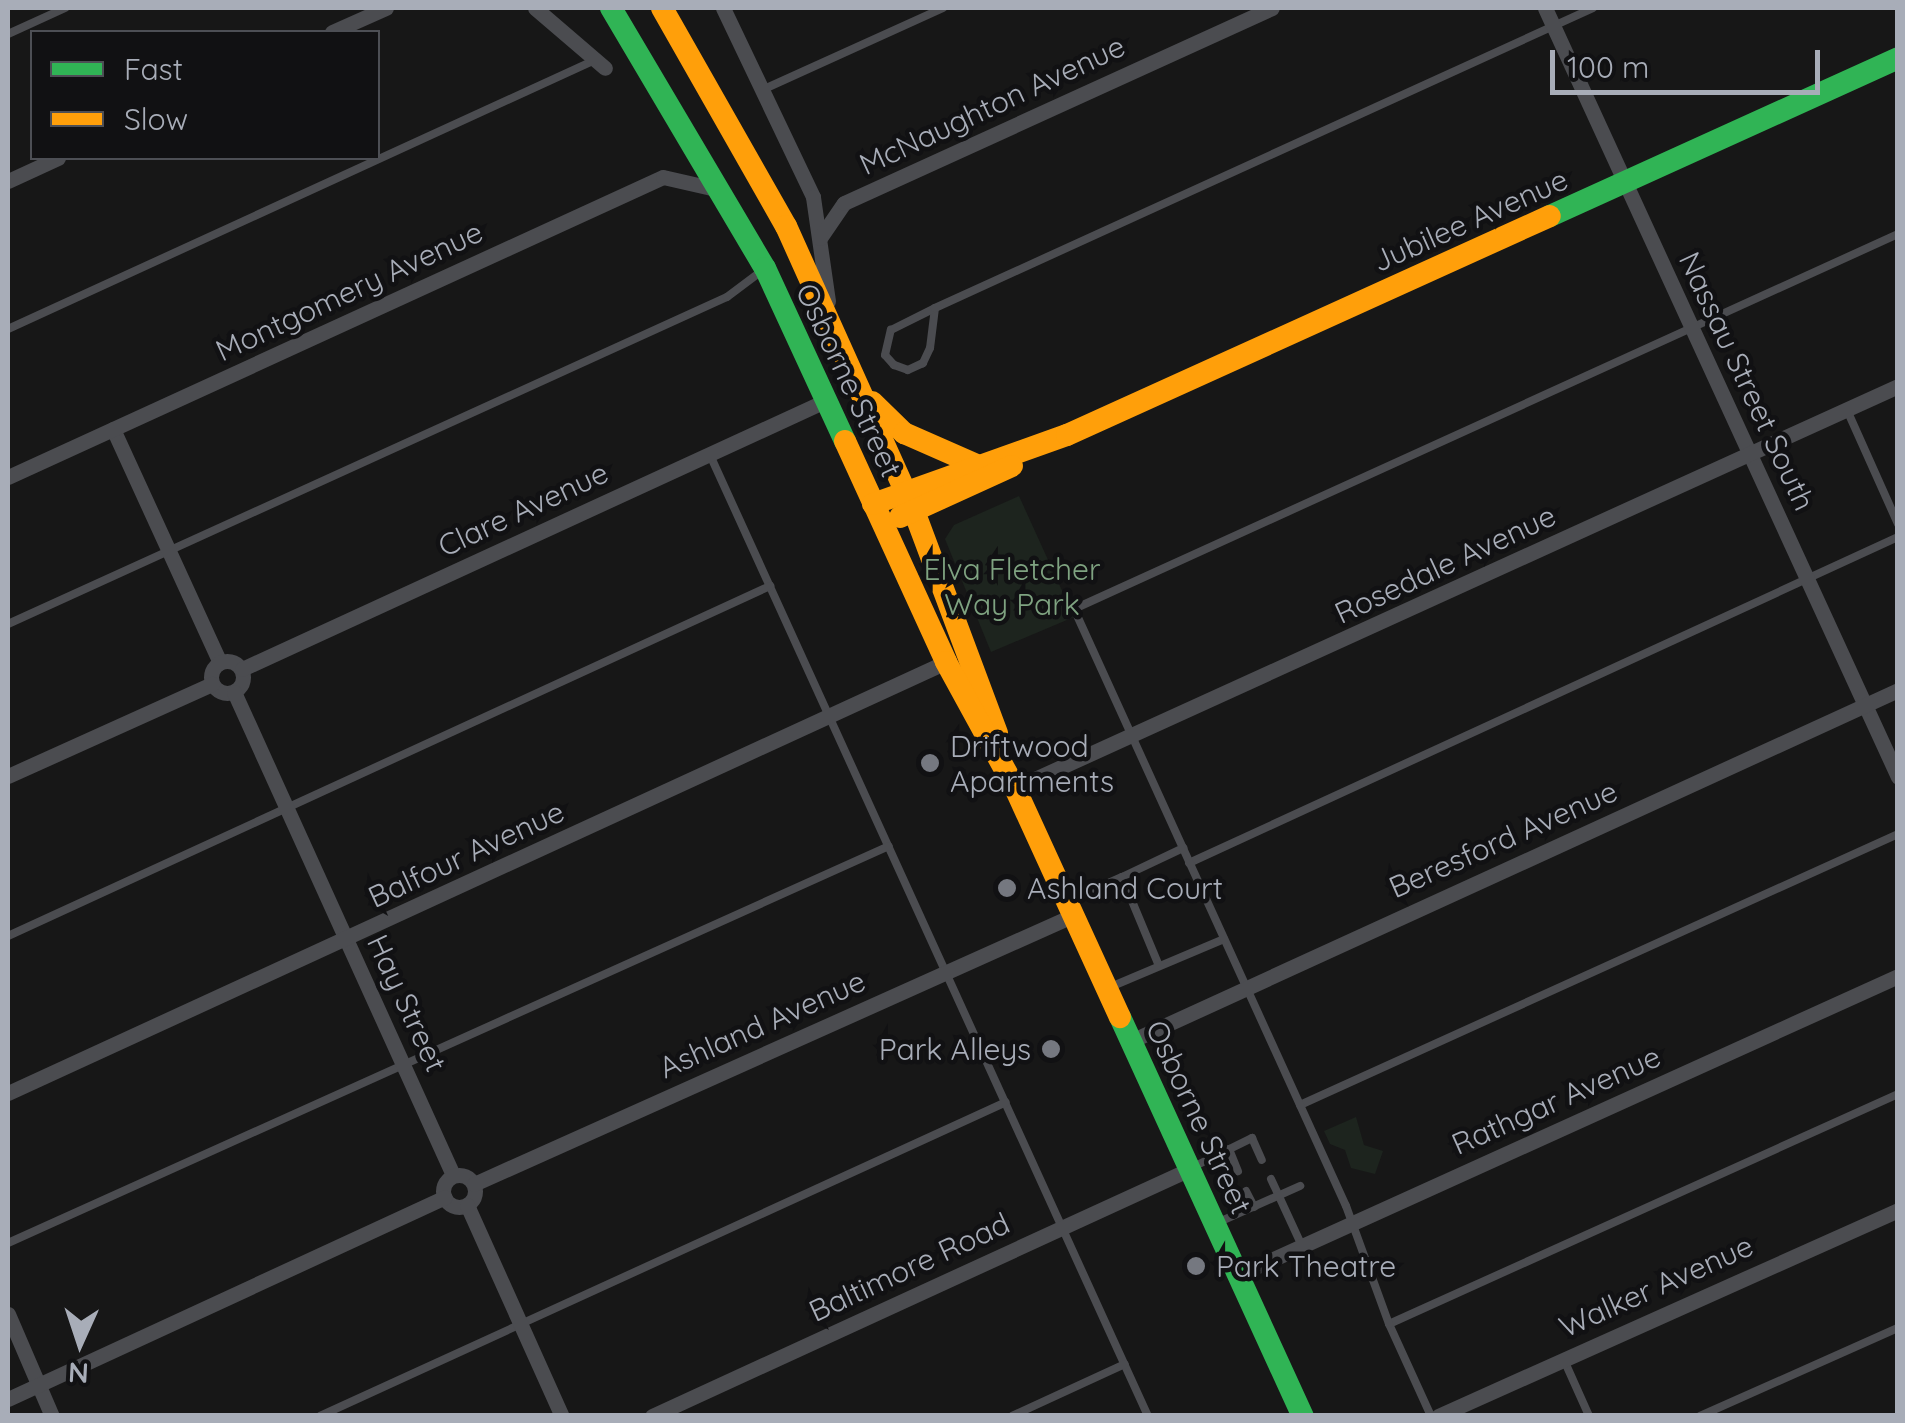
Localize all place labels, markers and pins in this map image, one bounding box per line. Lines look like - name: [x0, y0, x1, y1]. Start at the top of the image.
- place label: Driftwood Apartments: [950, 728, 1114, 798]
- marker: Driftwood Apartments: [919, 752, 941, 774]
- place label: Ashland Court: [1027, 870, 1223, 906]
- marker: Ashland Court: [996, 877, 1018, 899]
- place label: Park Alleys: [879, 1031, 1031, 1067]
- marker: Park Alleys: [1040, 1038, 1062, 1060]
- place label: Park Theatre: [1216, 1248, 1396, 1284]
- marker: Park Theatre: [1185, 1255, 1207, 1277]

